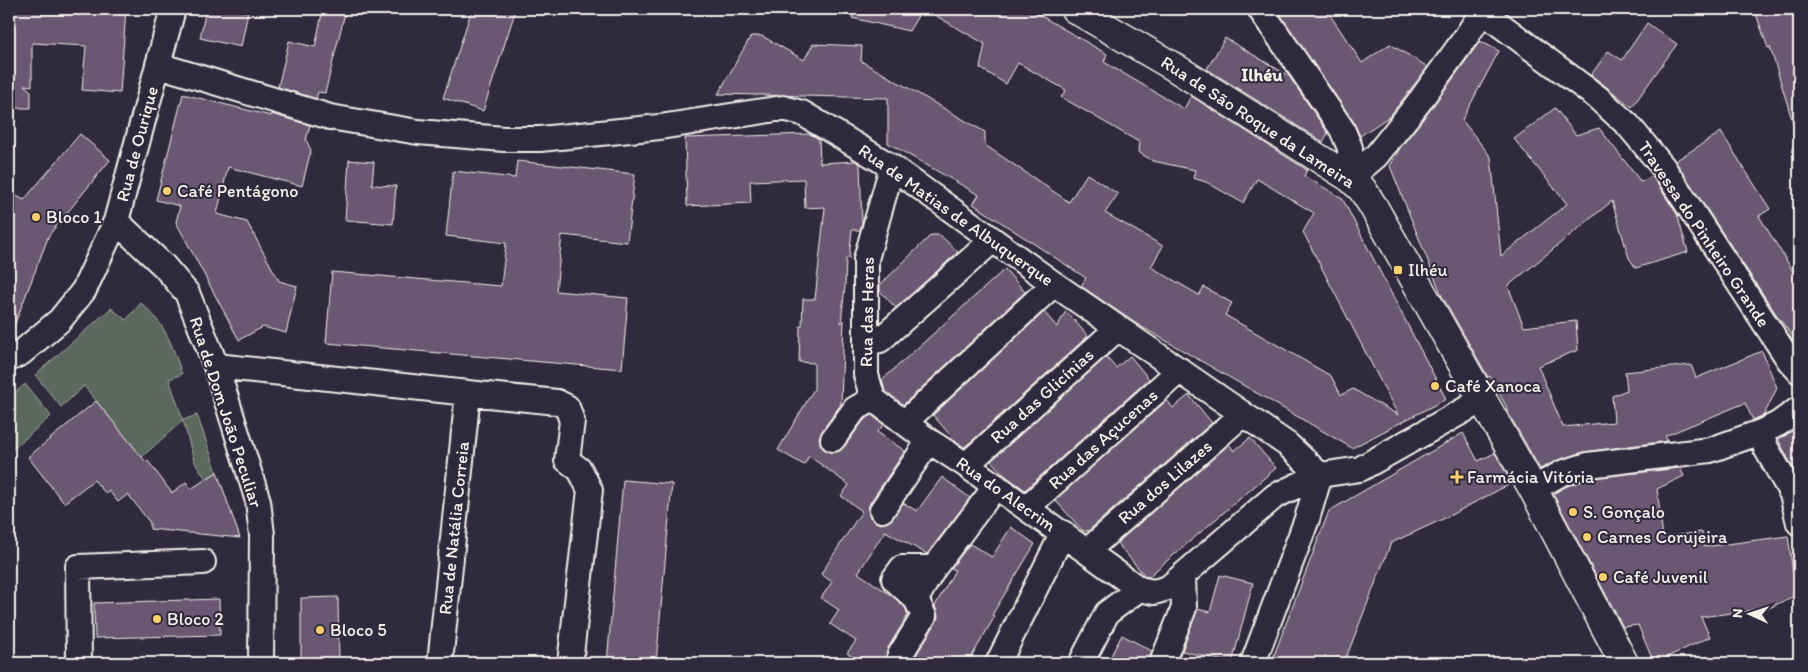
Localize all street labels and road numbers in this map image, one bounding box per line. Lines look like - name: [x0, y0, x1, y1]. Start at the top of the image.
- street label: Rua de São Roque da Lameira: [1157, 51, 1360, 193]
- street label: Rua de Ourique: [111, 84, 163, 204]
- street label: Travessa do Pinheiro Grande: [1633, 137, 1775, 331]
- street label: Rua de Matias de Albuquerque: [854, 139, 1058, 291]
- street label: Rua das Heras: [855, 257, 879, 367]
- street label: Rua de Dom João Peculiar: [185, 314, 268, 511]
- street label: Rua das Glicínias: [986, 344, 1098, 448]
- street label: Rua das Açucenas: [1044, 384, 1162, 494]
- street label: Rua dos Lilazes: [1113, 435, 1217, 529]
- street label: Rua de Natália Correia: [434, 440, 474, 616]
- street label: Rua do Alecrim: [952, 452, 1061, 537]

